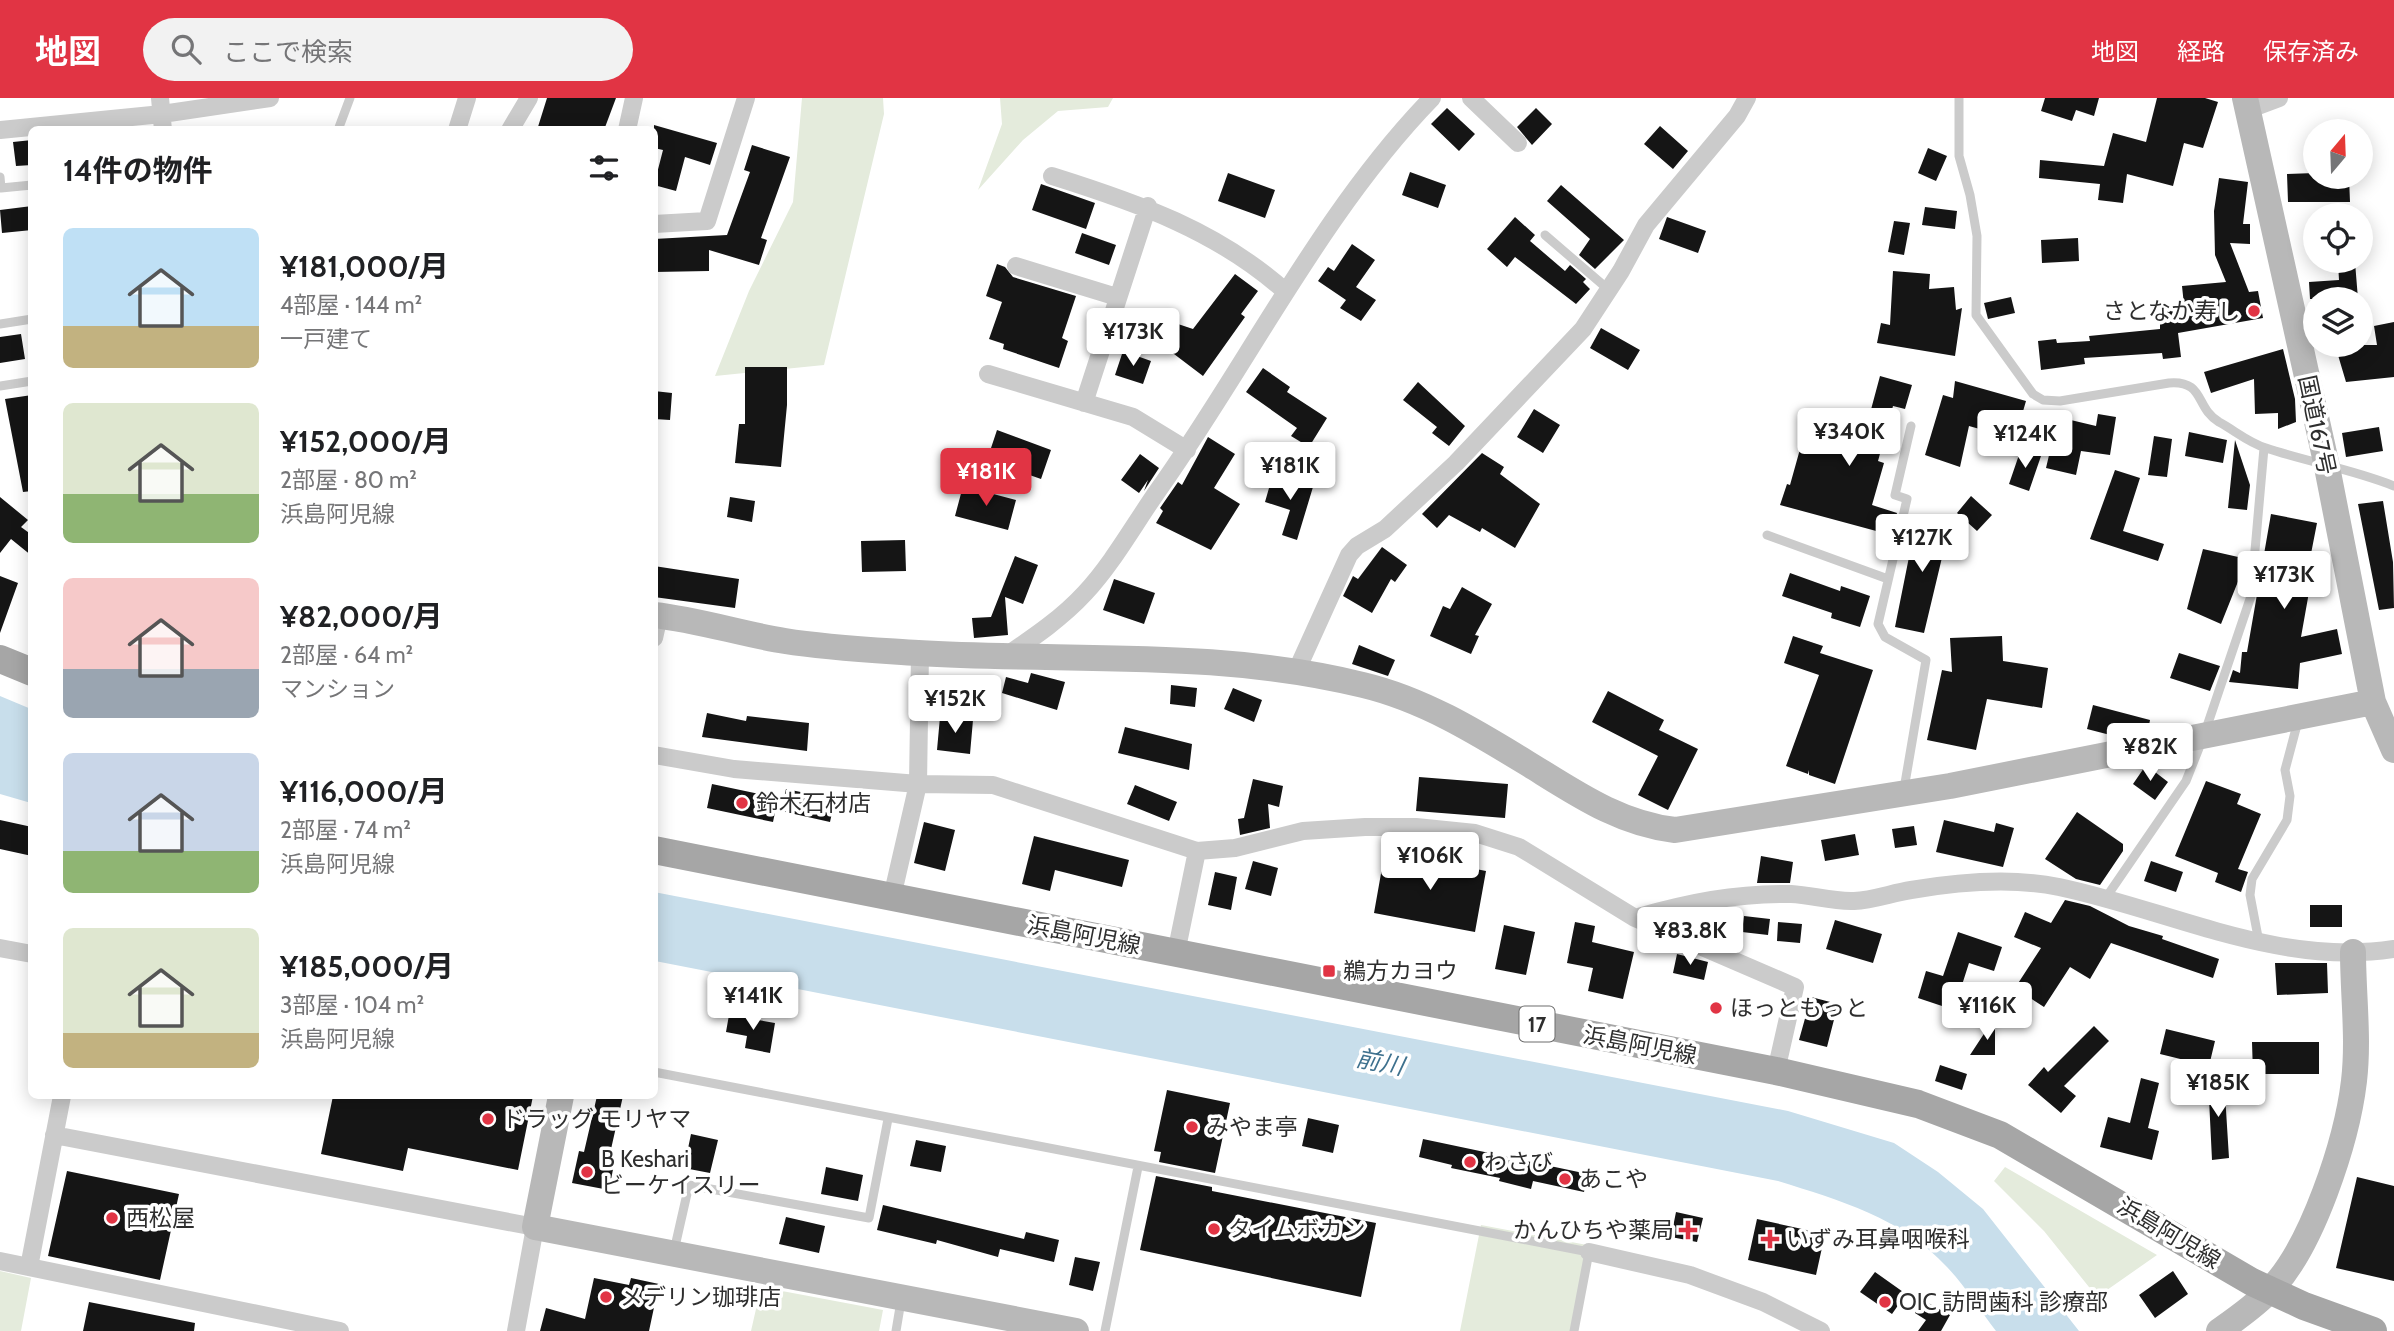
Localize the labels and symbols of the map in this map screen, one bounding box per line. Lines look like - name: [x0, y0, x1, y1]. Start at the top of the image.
- north arrow: [2303, 119, 2373, 189]
- place label: さとなか寿し: [2103, 297, 2240, 325]
- marker: さとなか寿し: [2246, 303, 2262, 319]
- pin: ¥173K: [1084, 308, 1182, 368]
- street label: 国道167号: [2293, 373, 2341, 477]
- pin: ¥340K: [1800, 408, 1898, 468]
- pin: ¥124K: [1976, 410, 2074, 470]
- pin: ¥181K: [1241, 442, 1339, 502]
- pin: ¥181K: [937, 448, 1035, 508]
- pin: ¥127K: [1873, 514, 1971, 574]
- pin: ¥173K: [2235, 552, 2333, 611]
- pin: ¥152K: [906, 676, 1004, 735]
- pin: ¥82K: [2109, 724, 2191, 783]
- place label: 鈴木石材店: [756, 789, 871, 817]
- marker: 鈴木石材店: [734, 795, 750, 811]
- pin: ¥106K: [1381, 832, 1479, 892]
- pin: ¥83.8K: [1633, 908, 1747, 967]
- street label: 浜島阿児線: [1025, 910, 1143, 960]
- place label: 鵜方カヨウ: [1343, 957, 1458, 985]
- marker: 鵜方カヨウ: [1321, 963, 1337, 979]
- pin: ¥141K: [704, 972, 802, 1032]
- pin: ¥116K: [1938, 982, 2036, 1042]
- place label: ほっともっと: [1730, 994, 1868, 1022]
- marker: ほっともっと: [1708, 1000, 1724, 1016]
- road number: 17: [1520, 1006, 1554, 1042]
- street label: 浜島阿児線: [1581, 1020, 1699, 1070]
- water label: 前川: [1354, 1043, 1409, 1081]
- pin: ¥185K: [2169, 1060, 2267, 1119]
- place label: ドラッグ モリヤマ: [502, 1105, 691, 1133]
- marker: ドラッグ モリヤマ: [480, 1111, 496, 1127]
- place label: みやま亭: [1206, 1113, 1298, 1141]
- marker: みやま亭: [1184, 1119, 1200, 1135]
- place label: B Keshari ビーケイスリー: [601, 1145, 761, 1199]
- place label: わさび: [1484, 1148, 1553, 1176]
- marker: わさび: [1462, 1154, 1478, 1170]
- marker: B Keshari ビーケイスリー: [579, 1164, 595, 1180]
- place label: あこや: [1579, 1165, 1648, 1193]
- marker: あこや: [1557, 1171, 1573, 1187]
- street label: 浜島阿児線: [2113, 1191, 2225, 1275]
- place label: 西松屋: [126, 1204, 195, 1232]
- marker: 西松屋: [104, 1210, 120, 1226]
- place label: タイムボカン: [1228, 1215, 1366, 1243]
- place label: かんひちや薬局: [1513, 1216, 1674, 1244]
- marker: タイムボカン: [1206, 1221, 1222, 1237]
- marker: かんひちや薬局: [1680, 1222, 1696, 1238]
- place label: いずみ耳鼻咽喉科: [1786, 1225, 1970, 1253]
- marker: いずみ耳鼻咽喉科: [1760, 1229, 1780, 1249]
- place label: メデリン珈琲店: [620, 1283, 781, 1311]
- place label: OIC 訪問歯科 診療部: [1899, 1288, 2108, 1316]
- marker: メデリン珈琲店: [598, 1289, 614, 1305]
- marker: OIC 訪問歯科 診療部: [1877, 1294, 1893, 1310]

